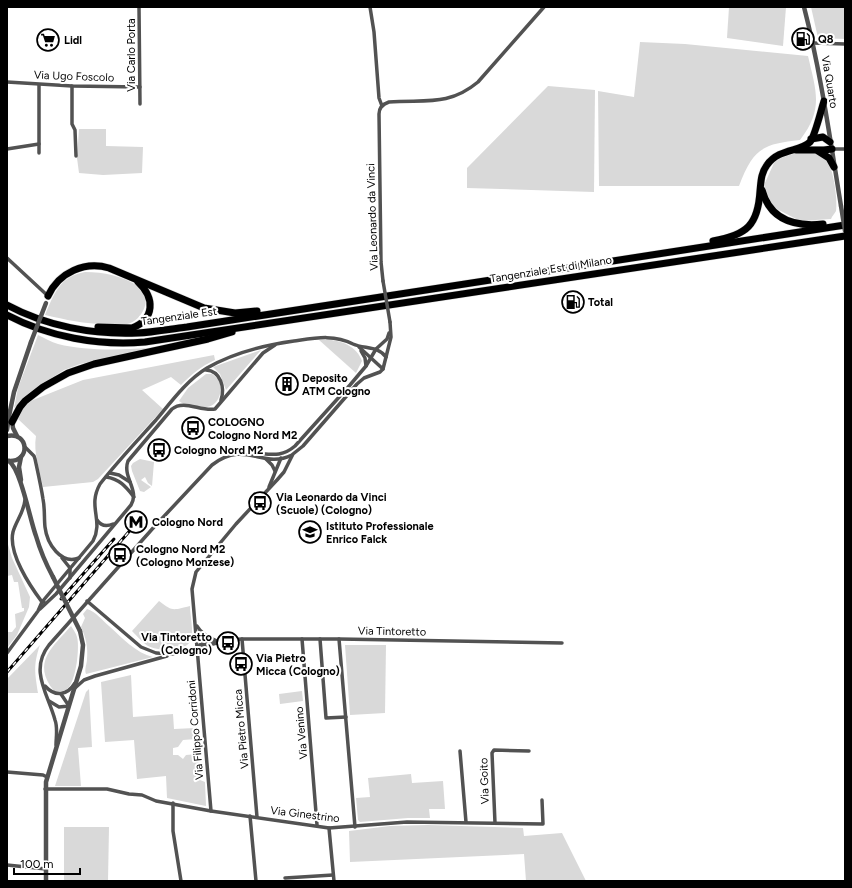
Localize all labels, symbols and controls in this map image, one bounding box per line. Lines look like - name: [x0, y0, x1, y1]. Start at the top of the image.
- street label: Via Carlo Porta: [125, 18, 138, 92]
- fuel station icon: Q8: [790, 26, 816, 52]
- supermarket icon: Lidl: [35, 27, 61, 53]
- place label: Q8: [818, 33, 834, 46]
- place label: Lidl: [64, 34, 82, 47]
- street label: Via Quarto: [818, 55, 841, 109]
- street label: Via Ugo Foscolo: [34, 69, 114, 84]
- street label: Via Leonardo da Vinci: [364, 163, 381, 271]
- street label: Tangenziale Est di Milano: [489, 253, 613, 286]
- fuel station icon: Total: [560, 289, 586, 315]
- place label: Total: [588, 296, 613, 309]
- street label: Tangenziale Est: [140, 305, 218, 328]
- building icon: Deposito ATM Cologno: [274, 371, 300, 397]
- place label: Deposito ATM Cologno: [302, 372, 371, 398]
- bus stop icon: COLOGNO Cologno Nord M2: [180, 415, 206, 441]
- place label: COLOGNO Cologno Nord M2: [208, 416, 297, 442]
- bus stop icon: Cologno Nord M2: [146, 437, 172, 463]
- place label: Cologno Nord M2: [174, 444, 263, 457]
- bus stop icon: Via Leonardo da Vinci (Scuole) (Cologno): [247, 490, 273, 516]
- place label: Via Leonardo da Vinci (Scuole) (Cologno): [276, 491, 387, 517]
- metro station icon: Cologno Nord: [123, 509, 149, 535]
- place label: Cologno Nord: [152, 516, 223, 529]
- school or university icon: Istituto Professionale Enrico Falck: [297, 519, 323, 545]
- place label: Istituto Professionale Enrico Falck: [326, 520, 434, 546]
- bus stop icon: Cologno Nord M2 (Cologno Monzese): [107, 542, 133, 568]
- place label: Cologno Nord M2 (Cologno Monzese): [136, 543, 234, 569]
- street label: Via Tintoretto: [358, 624, 426, 639]
- bus stop icon: Via Tintoretto (Cologno): [215, 630, 241, 656]
- place label: Via Tintoretto (Cologno): [141, 631, 213, 657]
- bus stop icon: Via Pietro Micca (Cologno): [228, 651, 254, 677]
- place label: Via Pietro Micca (Cologno): [256, 652, 340, 678]
- street label: Via Filippo Corridoni: [185, 680, 206, 780]
- street label: Via Pietro Micca: [232, 689, 251, 769]
- street label: Via Venino: [293, 706, 310, 760]
- street label: Via Goito: [477, 758, 492, 804]
- street label: Via Ginestrino: [270, 804, 340, 825]
- scale bar: [14, 850, 80, 876]
- text: 100 m: [20, 857, 54, 871]

